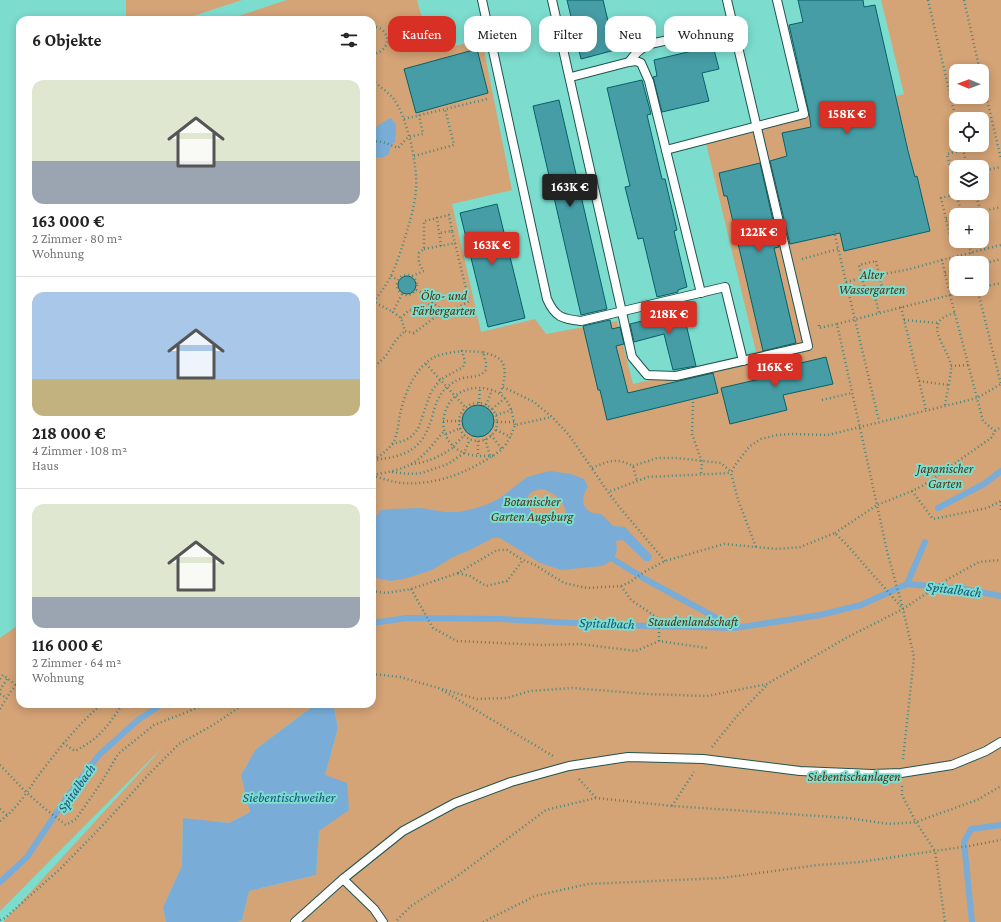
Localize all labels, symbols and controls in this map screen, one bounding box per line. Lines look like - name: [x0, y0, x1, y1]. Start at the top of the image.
- chip: Kaufen: [388, 16, 456, 52]
- chip: Mieten: [464, 16, 531, 52]
- chip: Filter: [539, 16, 597, 52]
- chip: Neu: [605, 16, 656, 52]
- chip: Wohnung: [664, 16, 748, 52]
- icon: filters: [338, 29, 360, 51]
- text: 6 Objekte: [32, 31, 101, 50]
- north arrow: [949, 64, 989, 104]
- map controls: [949, 64, 989, 296]
- pin: 158K €: [814, 101, 880, 135]
- icon: home: [160, 106, 232, 178]
- text: 158K €: [828, 106, 866, 121]
- button: locate: [949, 112, 989, 152]
- button: layers: [949, 160, 989, 200]
- pin: 163K €: [537, 174, 603, 208]
- text: 163K €: [551, 179, 589, 194]
- button: +: [949, 208, 989, 248]
- text: 163 000 €: [32, 212, 104, 231]
- pin: 122K €: [726, 219, 792, 253]
- text: 122K €: [740, 224, 778, 239]
- text: 2 Zimmer · 80 m²: [32, 231, 122, 246]
- pin: 163K €: [459, 232, 525, 266]
- text: 163K €: [473, 237, 511, 252]
- text: Wohnung: [32, 246, 84, 261]
- button: −: [949, 256, 989, 296]
- park label: Alter Wassergarten: [839, 267, 906, 297]
- park label: Öko- und Färbergarten: [412, 288, 476, 318]
- pin: 218K €: [636, 301, 702, 335]
- text: 218K €: [650, 306, 688, 321]
- icon: home: [160, 318, 232, 390]
- pin: 116K €: [742, 354, 808, 388]
- text: 116K €: [757, 359, 793, 374]
- text: 218 000 €: [32, 424, 106, 443]
- text: 4 Zimmer · 108 m²: [32, 443, 127, 458]
- text: Haus: [32, 458, 59, 473]
- park label: Japanischer Garten: [915, 461, 974, 491]
- park label: Botanischer Garten Augsburg: [491, 494, 575, 524]
- icon: home: [160, 530, 232, 602]
- water label: Spitalbach: [925, 578, 983, 600]
- water label: Spitalbach: [579, 614, 635, 632]
- park label: Staudenlandschaft: [648, 614, 738, 629]
- text: 116 000 €: [32, 636, 103, 655]
- text: 2 Zimmer · 64 m²: [32, 655, 121, 670]
- text: Wohnung: [32, 670, 84, 685]
- water label: Spitalbach: [54, 760, 99, 815]
- park label: Siebentischanlagen: [807, 769, 901, 784]
- water label: Siebentischweiher: [243, 789, 337, 805]

